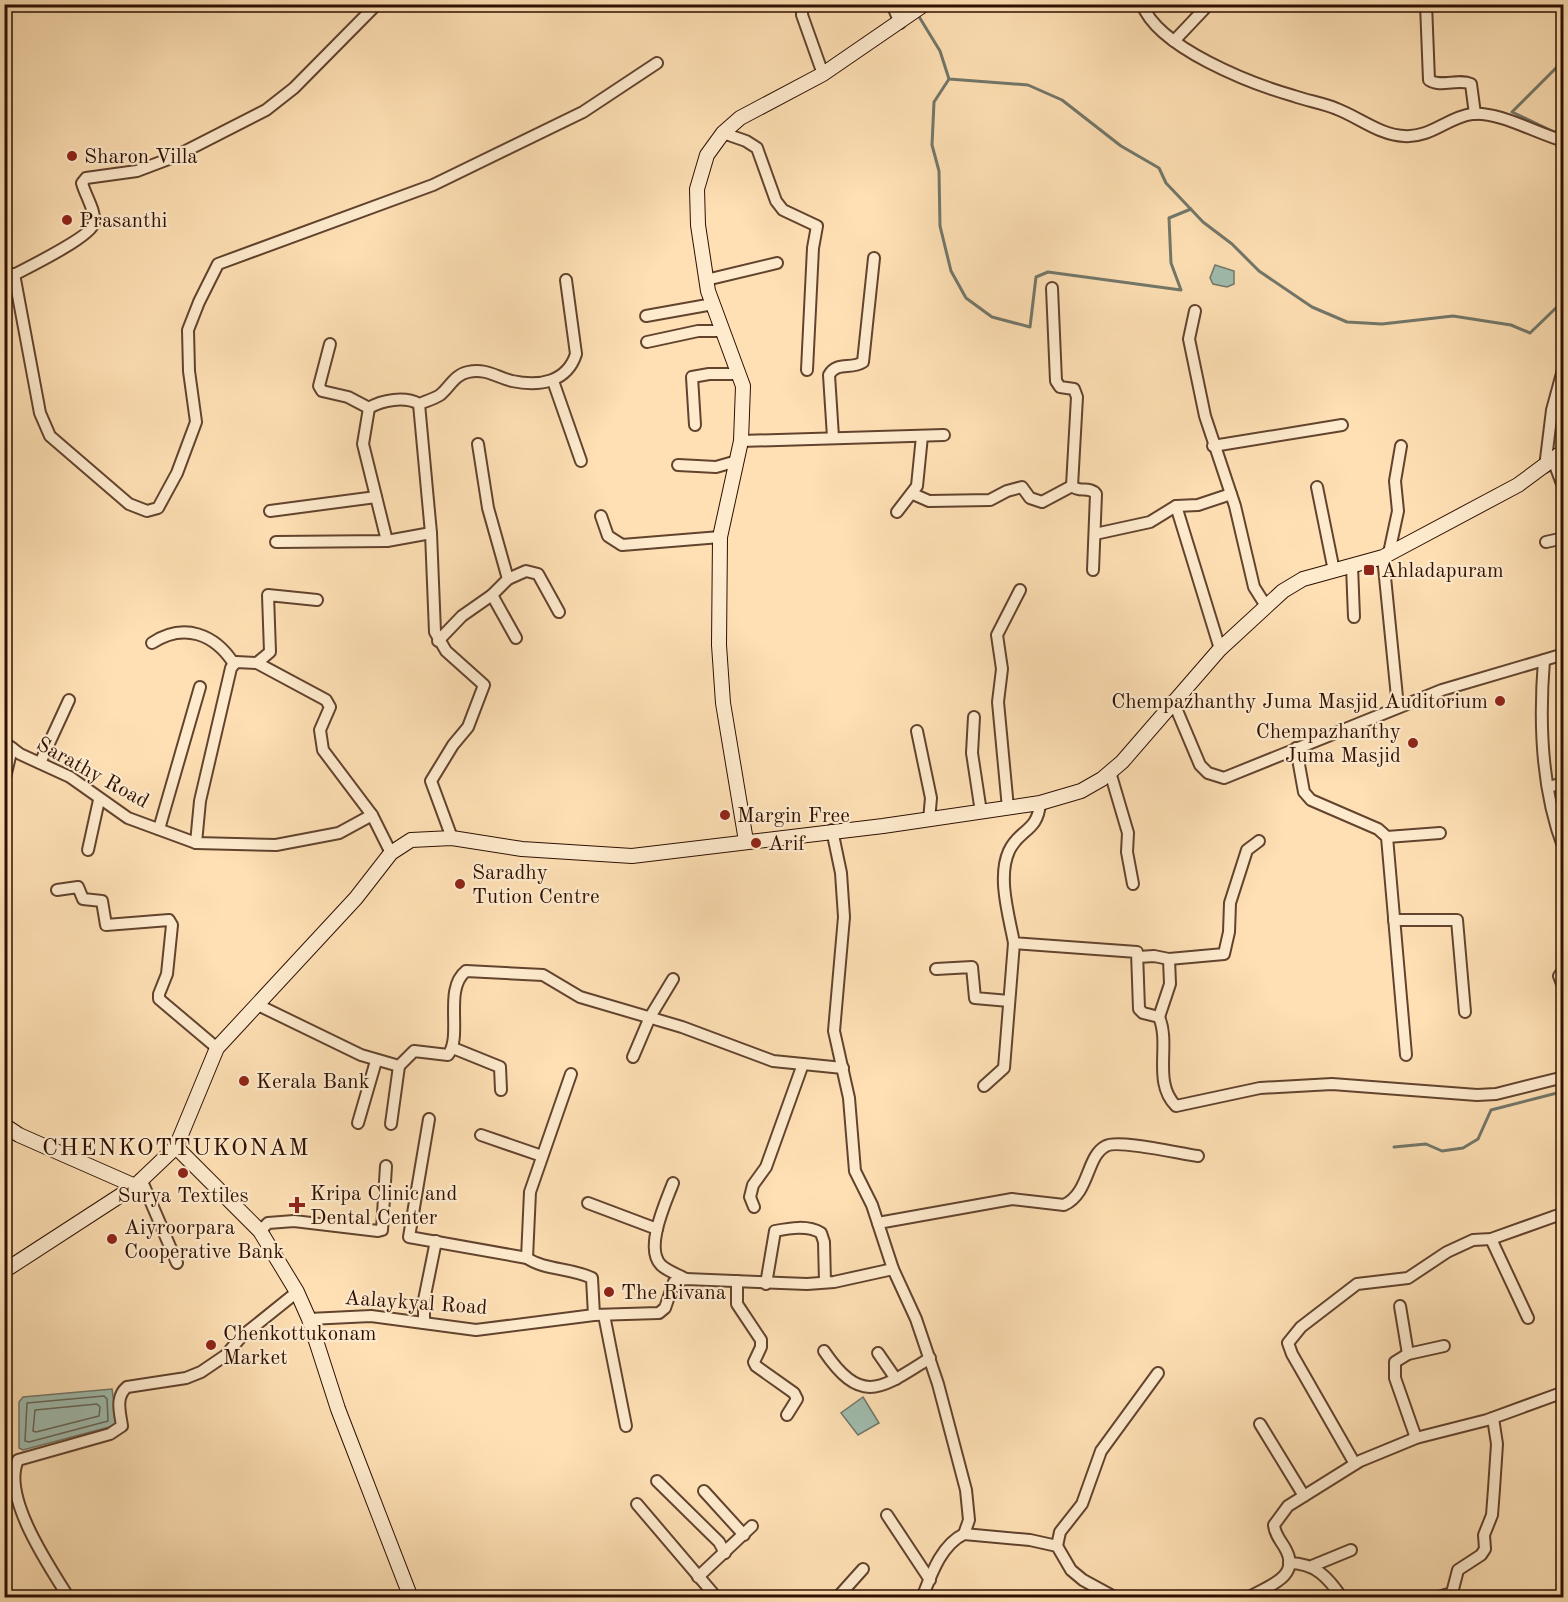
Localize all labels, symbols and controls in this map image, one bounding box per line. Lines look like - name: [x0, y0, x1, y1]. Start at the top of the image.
- place label: Sharon Villa: [84, 147, 198, 168]
- marker: Sharon Villa: [65, 149, 79, 163]
- place label: Prasanthi: [79, 211, 168, 232]
- marker: Prasanthi: [60, 213, 74, 227]
- place label: Ahladapuram: [1381, 561, 1504, 582]
- marker: Ahladapuram: [1362, 563, 1376, 577]
- place label: Chempazhanthy Juma Masjid Auditorium: [1111, 692, 1488, 713]
- marker: Chempazhanthy Juma Masjid Auditorium: [1493, 694, 1507, 708]
- place label: Chempazhanthy Juma Masjid: [1256, 722, 1401, 767]
- street label: Sarathy Road: [33, 734, 152, 813]
- marker: Chempazhanthy Juma Masjid: [1406, 736, 1420, 750]
- place label: Margin Free: [737, 806, 850, 827]
- marker: Margin Free: [718, 808, 732, 822]
- place label: Arif: [768, 834, 806, 855]
- marker: Arif: [749, 836, 763, 850]
- place label: Saradhy Tution Centre: [472, 863, 600, 908]
- marker: Saradhy Tution Centre: [453, 877, 467, 891]
- place label: Kerala Bank: [256, 1072, 370, 1093]
- marker: Kerala Bank: [237, 1074, 251, 1088]
- district label: CHENKOTTUKONAM: [42, 1137, 310, 1161]
- marker: Surya Textiles: [176, 1166, 190, 1180]
- place label: Kripa Clinic and Dental Center: [310, 1184, 457, 1229]
- place label: Surya Textiles: [117, 1186, 249, 1207]
- marker: Kripa Clinic and Dental Center: [288, 1196, 306, 1214]
- place label: Aiyroorpara Cooperative Bank: [124, 1218, 284, 1263]
- marker: Aiyroorpara Cooperative Bank: [105, 1232, 119, 1246]
- place label: The Rivana: [621, 1283, 726, 1304]
- marker: The Rivana: [602, 1285, 616, 1299]
- street label: Aalaykyal Road: [344, 1288, 488, 1319]
- place label: Chenkottukonam Market: [223, 1324, 376, 1369]
- marker: Chenkottukonam Market: [204, 1338, 218, 1352]

